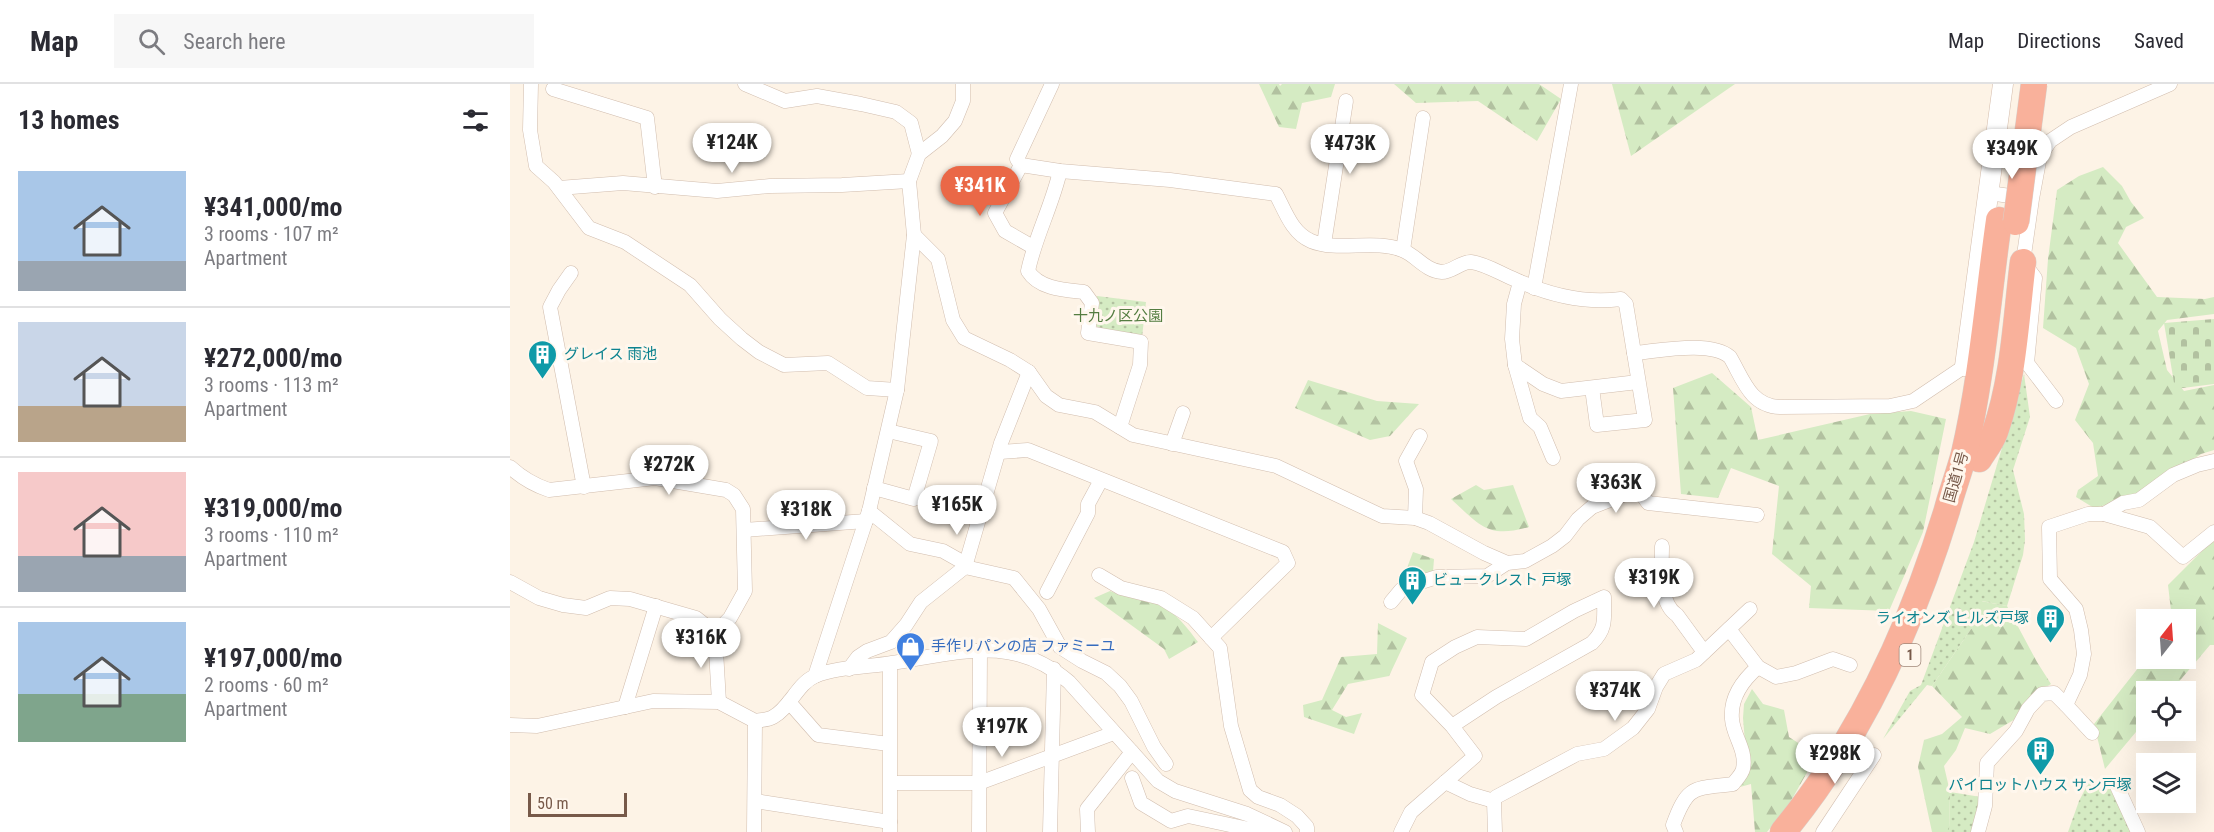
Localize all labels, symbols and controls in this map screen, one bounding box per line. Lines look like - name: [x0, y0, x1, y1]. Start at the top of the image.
- search box: [114, 14, 534, 68]
- text: Map: [30, 25, 78, 58]
- icon: search: [135, 25, 168, 58]
- text: Search here: [183, 29, 286, 54]
- text: Map: [1948, 29, 1984, 53]
- text: Directions: [2017, 29, 2101, 53]
- text: Saved: [2134, 29, 2184, 53]
- icon: filters: [459, 104, 492, 137]
- text: 13 homes: [18, 105, 120, 135]
- pin: ¥124K: [690, 123, 774, 174]
- pin: ¥473K: [1308, 124, 1392, 175]
- pin: ¥349K: [1970, 129, 2054, 180]
- text: ¥124K: [707, 130, 757, 154]
- text: ¥473K: [1325, 131, 1375, 155]
- text: ¥349K: [1987, 136, 2037, 160]
- pin: ¥341K: [938, 166, 1022, 217]
- text: ¥341K: [955, 173, 1005, 197]
- text: ¥341,000/mo: [204, 192, 342, 222]
- icon: home: [66, 195, 138, 267]
- text: 3 rooms · 107 m²: [204, 222, 339, 246]
- text: Apartment: [204, 246, 288, 270]
- park label: 十九ノ区公園: [1073, 307, 1163, 325]
- building icon: グレイス 雨池: [527, 338, 559, 380]
- text: ¥272,000/mo: [204, 343, 342, 373]
- place label: グレイス 雨池: [564, 345, 657, 363]
- icon: home: [66, 346, 138, 418]
- text: 3 rooms · 113 m²: [204, 373, 339, 397]
- text: Apartment: [204, 397, 288, 421]
- pin: ¥272K: [627, 445, 711, 496]
- street label: 国道1号: [1940, 449, 1972, 505]
- text: ¥272K: [644, 452, 694, 476]
- pin: ¥363K: [1574, 463, 1658, 514]
- text: ¥363K: [1591, 470, 1641, 494]
- pin: ¥165K: [915, 485, 999, 536]
- pin: ¥318K: [764, 490, 848, 541]
- text: ¥165K: [932, 492, 982, 516]
- text: ¥319,000/mo: [204, 493, 342, 523]
- icon: home: [66, 496, 138, 568]
- text: ¥318K: [781, 497, 831, 521]
- text: 3 rooms · 110 m²: [204, 523, 339, 547]
- text: Apartment: [204, 547, 288, 571]
- pin: ¥319K: [1612, 558, 1696, 609]
- building icon: ビュークレスト 戸塚: [1396, 564, 1428, 606]
- text: ¥319K: [1629, 565, 1679, 589]
- place label: ビュークレスト 戸塚: [1433, 571, 1571, 589]
- building icon: ライオンズ ヒルズ戸塚: [2034, 602, 2066, 644]
- place label: ライオンズ ヒルズ戸塚: [1876, 609, 2029, 627]
- north arrow: [2136, 609, 2196, 669]
- map controls: [2136, 609, 2196, 813]
- pin: ¥316K: [659, 618, 743, 669]
- text: ¥316K: [676, 625, 726, 649]
- shop icon: 手作リパンの店 ファミーユ: [894, 630, 926, 672]
- place label: 手作リパンの店 ファミーユ: [931, 637, 1115, 655]
- text: ¥197,000/mo: [204, 643, 342, 673]
- road number: 1: [1900, 644, 1920, 666]
- icon: home: [66, 646, 138, 718]
- pin: ¥374K: [1573, 671, 1657, 722]
- text: 2 rooms · 60 m²: [204, 673, 329, 697]
- text: ¥374K: [1590, 678, 1640, 702]
- button: locate: [2136, 681, 2196, 741]
- text: Apartment: [204, 697, 288, 721]
- pin: ¥197K: [960, 707, 1044, 758]
- text: ¥197K: [977, 714, 1027, 738]
- pin: ¥298K: [1793, 734, 1877, 785]
- building icon: パイロットハウス サン戸塚: [2024, 734, 2056, 776]
- text: ¥298K: [1810, 741, 1860, 765]
- button: layers: [2136, 753, 2196, 813]
- place label: パイロットハウス サン戸塚: [1948, 776, 2132, 794]
- scale bar: [528, 790, 627, 818]
- text: 50 m: [537, 794, 569, 813]

